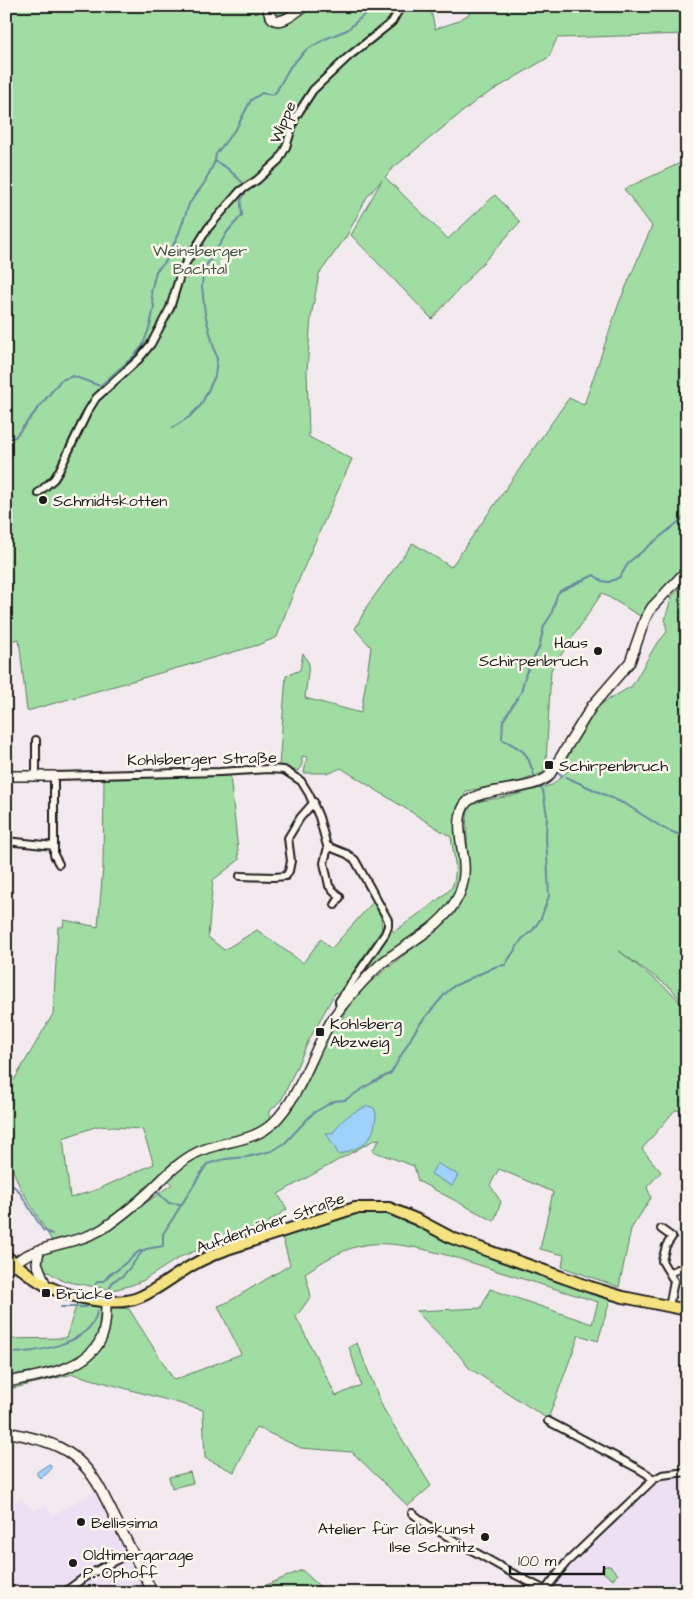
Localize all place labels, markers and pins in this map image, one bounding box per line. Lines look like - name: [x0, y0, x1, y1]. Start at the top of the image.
- place label: Schmidtskotten: [53, 490, 167, 512]
- marker: Schmidtskotten: [37, 494, 49, 506]
- place label: Haus Schirpenbruch: [479, 632, 588, 672]
- marker: Haus Schirpenbruch: [592, 645, 604, 657]
- place label: Schirpenbruch: [559, 755, 668, 777]
- marker: Schirpenbruch: [543, 759, 555, 771]
- place label: Kohlsberg Abzweig: [330, 1013, 402, 1054]
- marker: Kohlsberg Abzweig: [314, 1026, 326, 1038]
- place label: Brücke: [56, 1283, 113, 1305]
- marker: Brücke: [40, 1287, 52, 1299]
- place label: Bellissima: [91, 1512, 158, 1534]
- marker: Bellissima: [75, 1516, 87, 1528]
- place label: Atelier für Glaskunst Ilse Schmitz: [318, 1518, 476, 1558]
- marker: Atelier für Glaskunst Ilse Schmitz: [479, 1531, 491, 1543]
- place label: Oldtimergarage P. Ophoff: [83, 1544, 194, 1584]
- marker: Oldtimergarage P. Ophoff: [67, 1557, 79, 1569]

